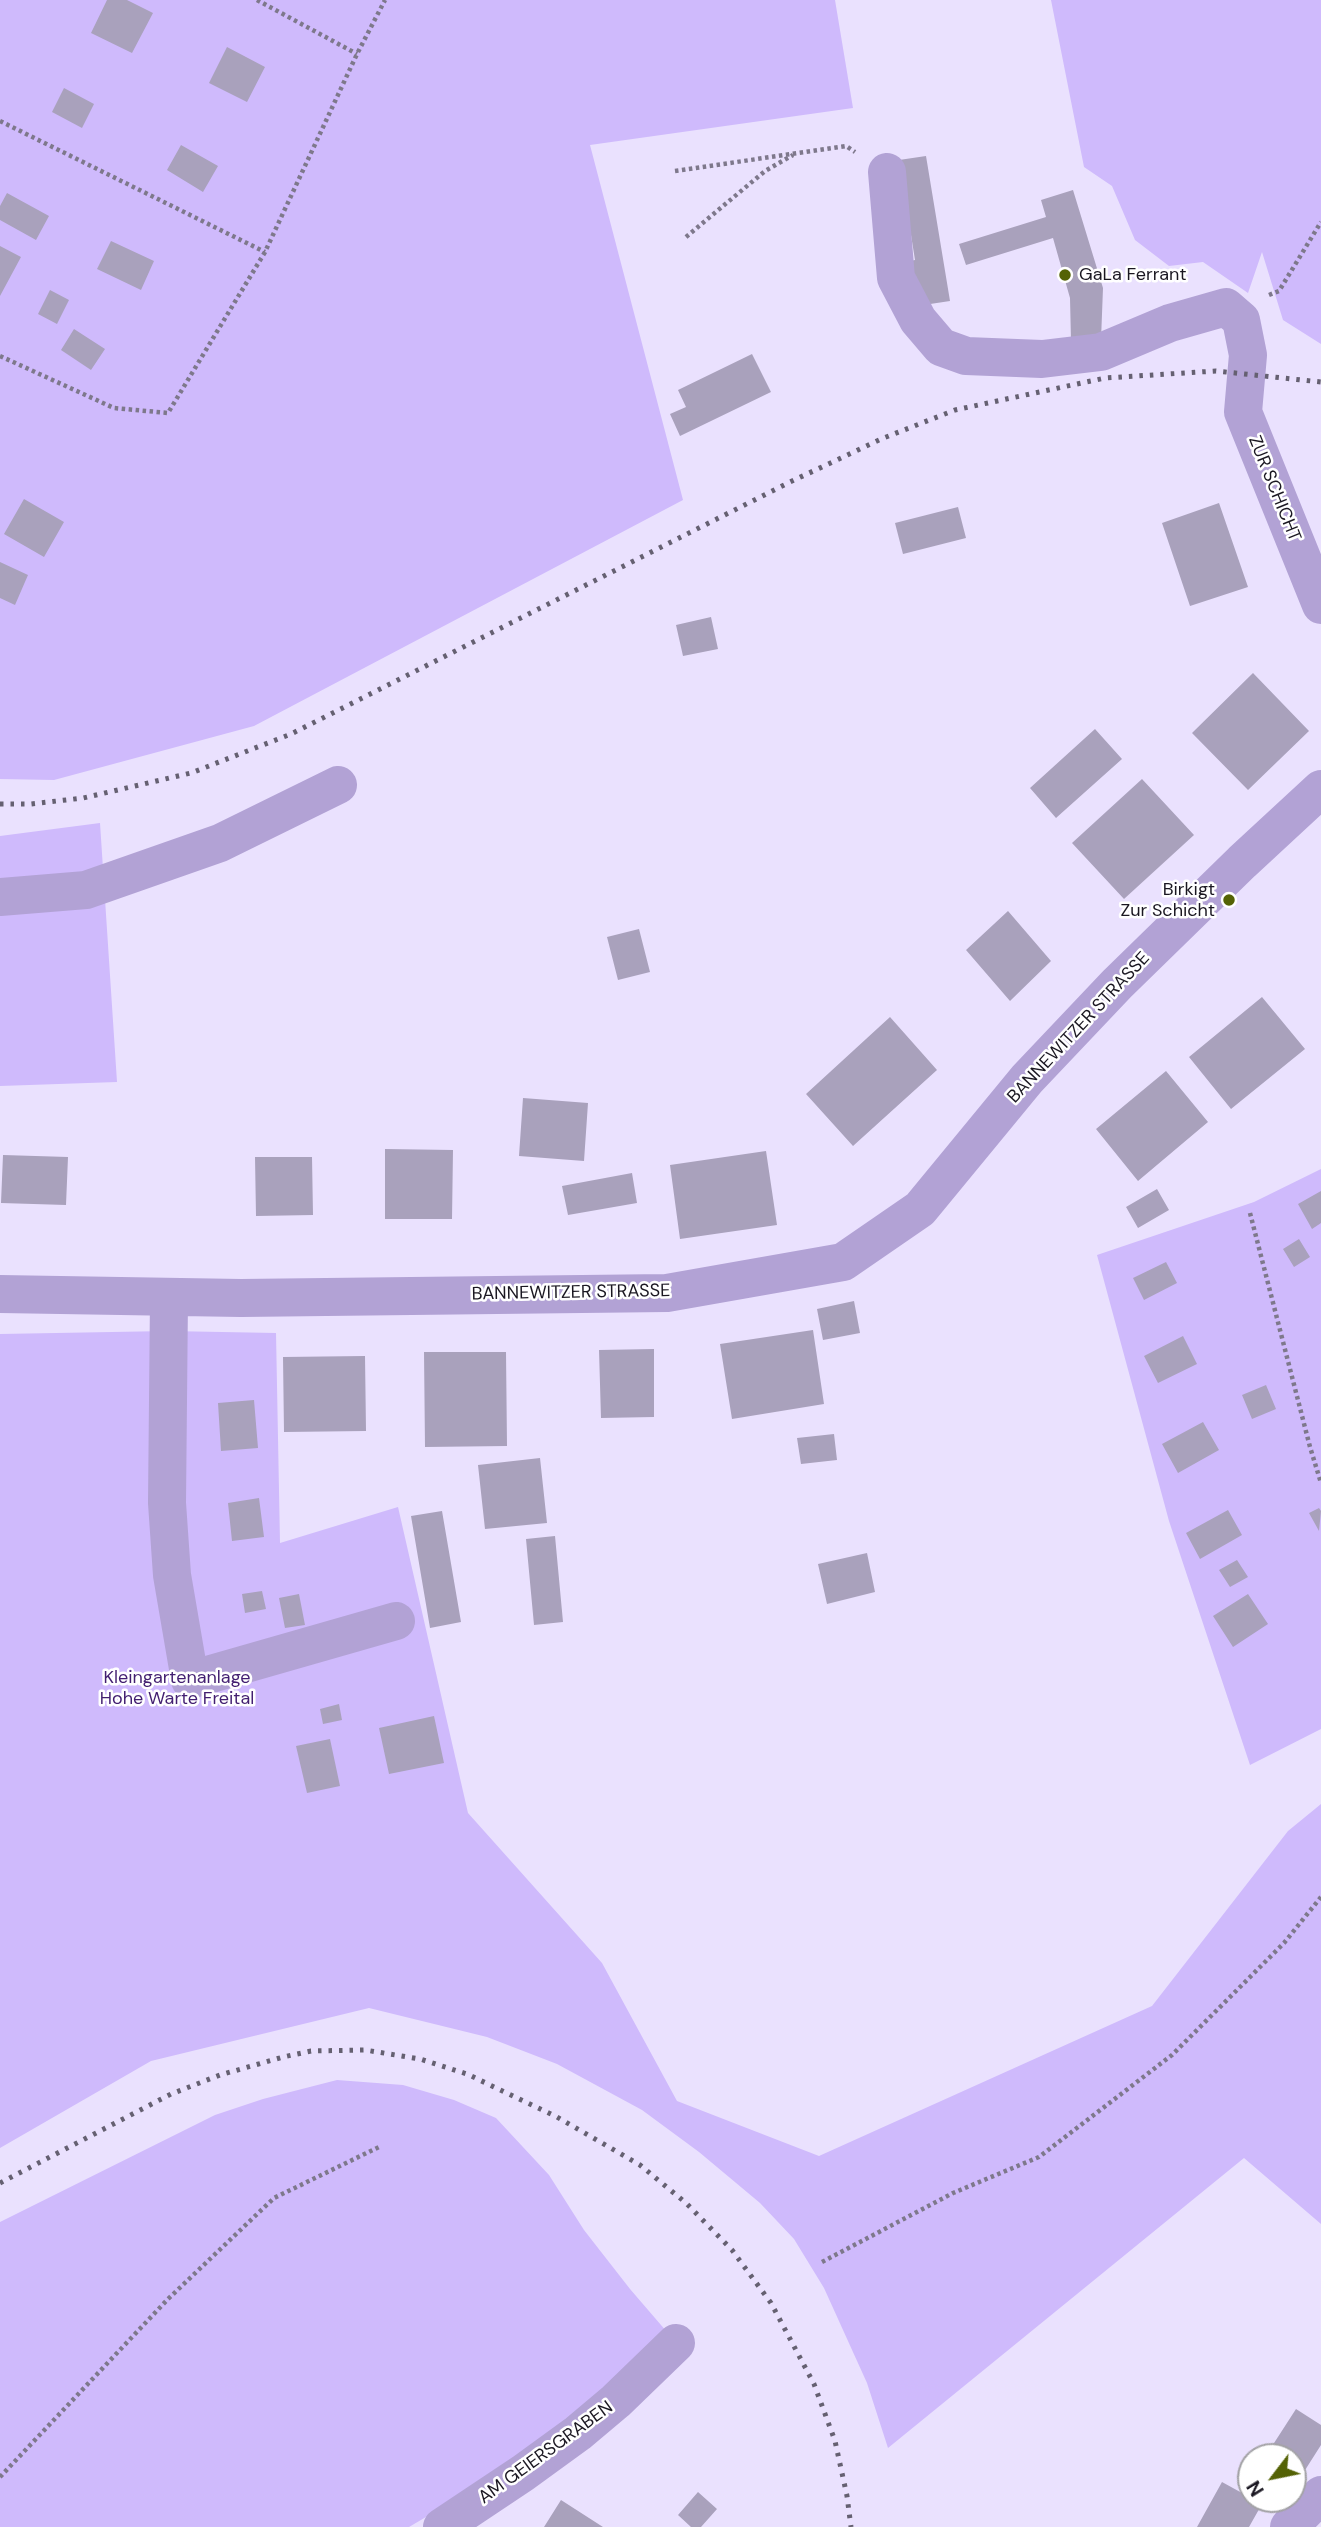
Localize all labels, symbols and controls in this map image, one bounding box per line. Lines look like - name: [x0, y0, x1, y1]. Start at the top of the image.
- place label: GaLa Ferrant: [1079, 264, 1186, 286]
- marker: GaLa Ferrant: [1057, 267, 1073, 283]
- street label: ZUR SCHICHT: [1243, 433, 1305, 545]
- place label: Birkigt Zur Schicht: [1120, 879, 1215, 922]
- marker: Birkigt Zur Schicht: [1221, 892, 1237, 908]
- street label: BANNEWITZER STRASSE: [1003, 948, 1155, 1108]
- street label: BANNEWITZER STRASSE: [471, 1280, 671, 1306]
- park label: Kleingartenanlage Hohe Warte Freital: [100, 1667, 254, 1710]
- street label: AM GEIERSGRABEN: [475, 2397, 617, 2509]
- north arrow: [1237, 2443, 1307, 2513]
- text: N: [1241, 2476, 1270, 2501]

